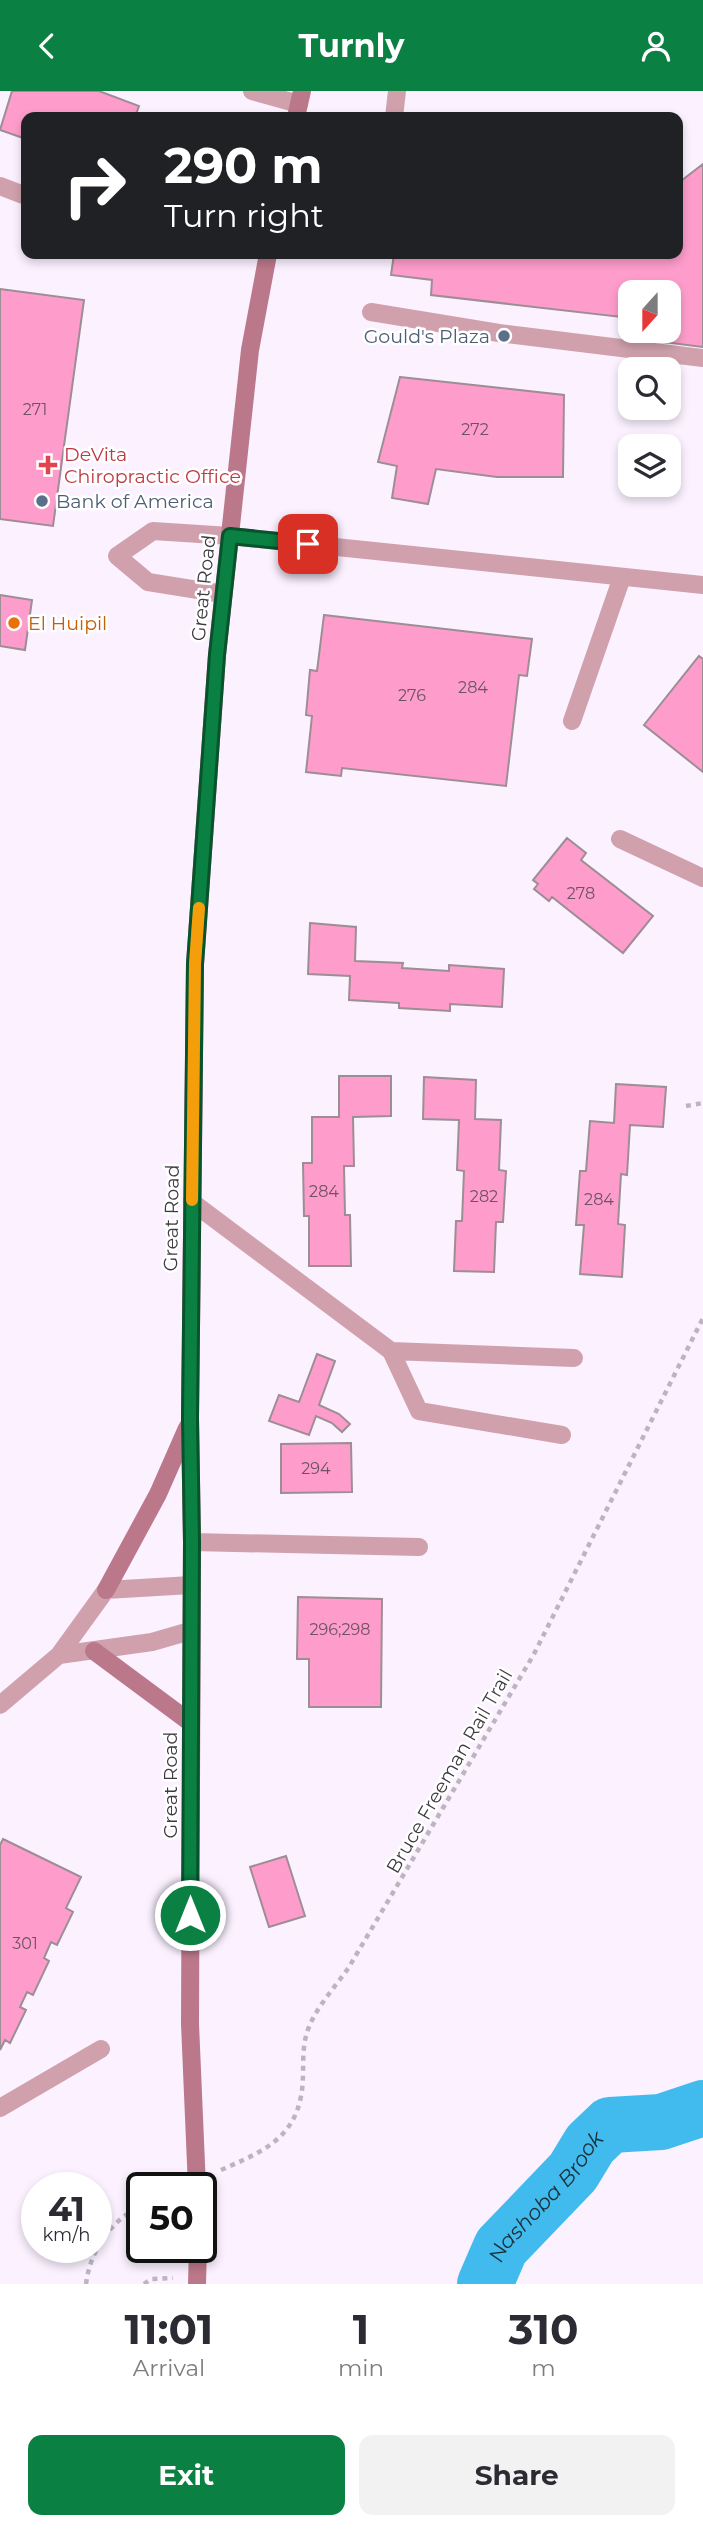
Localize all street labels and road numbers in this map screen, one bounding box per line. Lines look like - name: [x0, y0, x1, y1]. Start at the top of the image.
- street label: Great Road: [186, 534, 221, 642]
- street label: Great Road: [159, 1164, 184, 1272]
- street label: Bruce Freeman Rail Trail: [381, 1665, 517, 1877]
- street label: Great Road: [159, 1732, 182, 1838]

